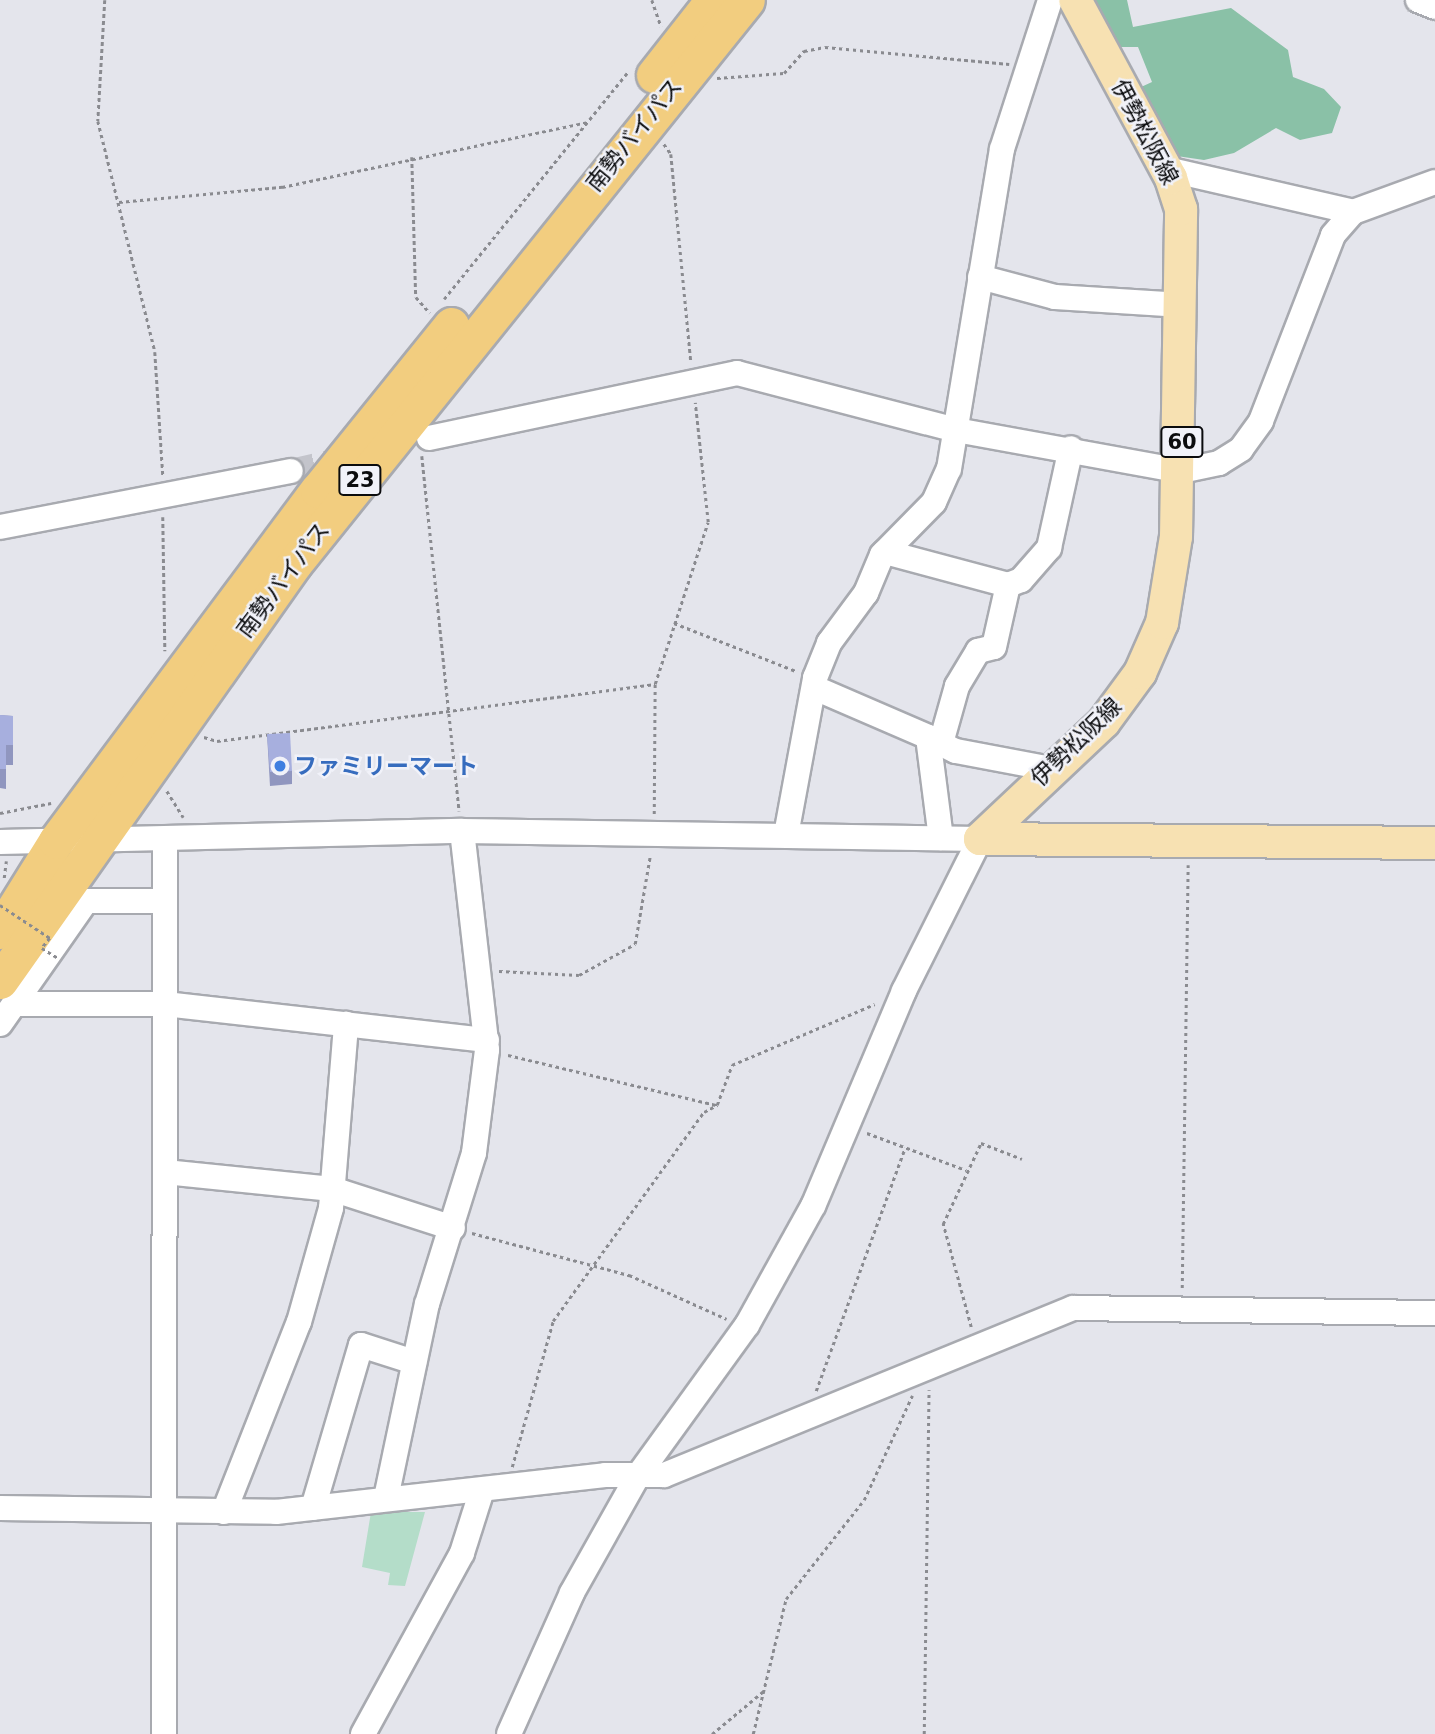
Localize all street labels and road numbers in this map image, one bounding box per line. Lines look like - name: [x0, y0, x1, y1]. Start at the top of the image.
- street label: 南勢バイパス: [580, 73, 688, 197]
- street label: 伊勢松阪線: [1106, 75, 1184, 189]
- road number: 60: [1159, 424, 1205, 460]
- road number: 23: [337, 462, 383, 498]
- street label: 南勢バイパス: [230, 517, 336, 643]
- street label: 伊勢松阪線: [1025, 692, 1127, 792]

